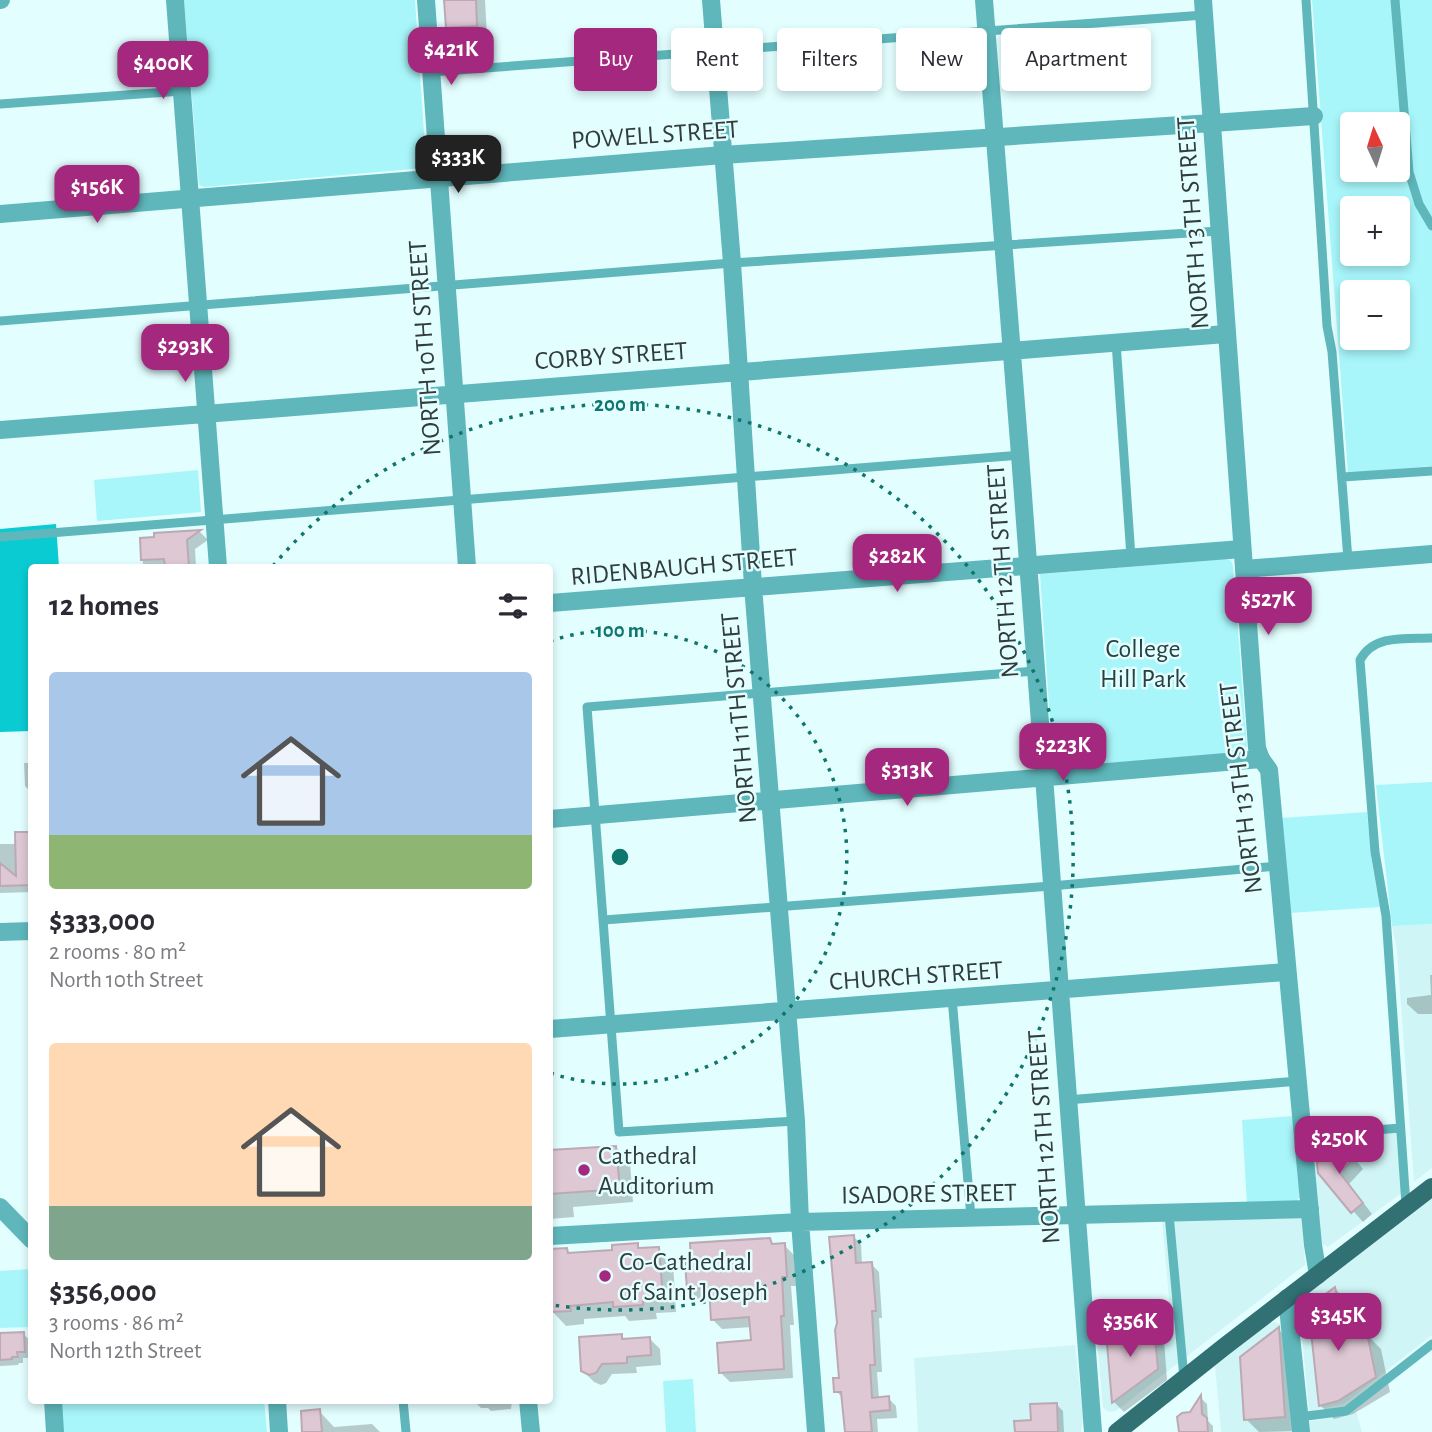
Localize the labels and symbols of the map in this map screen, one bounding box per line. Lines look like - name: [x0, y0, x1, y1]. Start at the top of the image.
- pin: $421K: [402, 28, 500, 87]
- pin: $400K: [114, 42, 212, 101]
- north arrow: [1340, 112, 1410, 182]
- street label: NORTH 13TH STREET: [1173, 115, 1213, 330]
- street label: POWELL STREET: [570, 116, 740, 154]
- pin: $333K: [409, 136, 507, 195]
- pin: $156K: [48, 166, 146, 225]
- street label: NORTH 10TH STREET: [404, 239, 446, 457]
- pin: $293K: [136, 324, 234, 384]
- street label: CORBY STREET: [534, 338, 689, 374]
- text: 200 m: [594, 394, 646, 415]
- street label: NORTH 12TH STREET: [983, 463, 1023, 679]
- pin: $282K: [848, 534, 946, 594]
- street label: RIDENBAUGH STREET: [569, 544, 799, 590]
- pin: $527K: [1219, 578, 1317, 637]
- street label: NORTH 11TH STREET: [717, 611, 761, 824]
- text: 100 m: [595, 620, 645, 641]
- park label: College Hill Park: [1100, 636, 1186, 692]
- street label: NORTH 13TH STREET: [1215, 680, 1267, 895]
- pin: $223K: [1014, 724, 1112, 783]
- pin: $313K: [858, 748, 956, 808]
- centre of rings: [608, 845, 632, 869]
- street label: CHURCH STREET: [828, 957, 1004, 995]
- street label: NORTH 12TH STREET: [1024, 1029, 1064, 1245]
- pin: $250K: [1290, 1116, 1388, 1176]
- place label: Cathedral Auditorium: [598, 1143, 714, 1199]
- marker: Cathedral Auditorium: [576, 1162, 592, 1178]
- street label: ISADORE STREET: [841, 1179, 1017, 1209]
- place label: Co-Cathedral of Saint Joseph: [619, 1249, 768, 1305]
- marker: Co-Cathedral of Saint Joseph: [597, 1268, 613, 1284]
- pin: $345K: [1289, 1294, 1387, 1353]
- pin: $356K: [1081, 1300, 1179, 1359]

